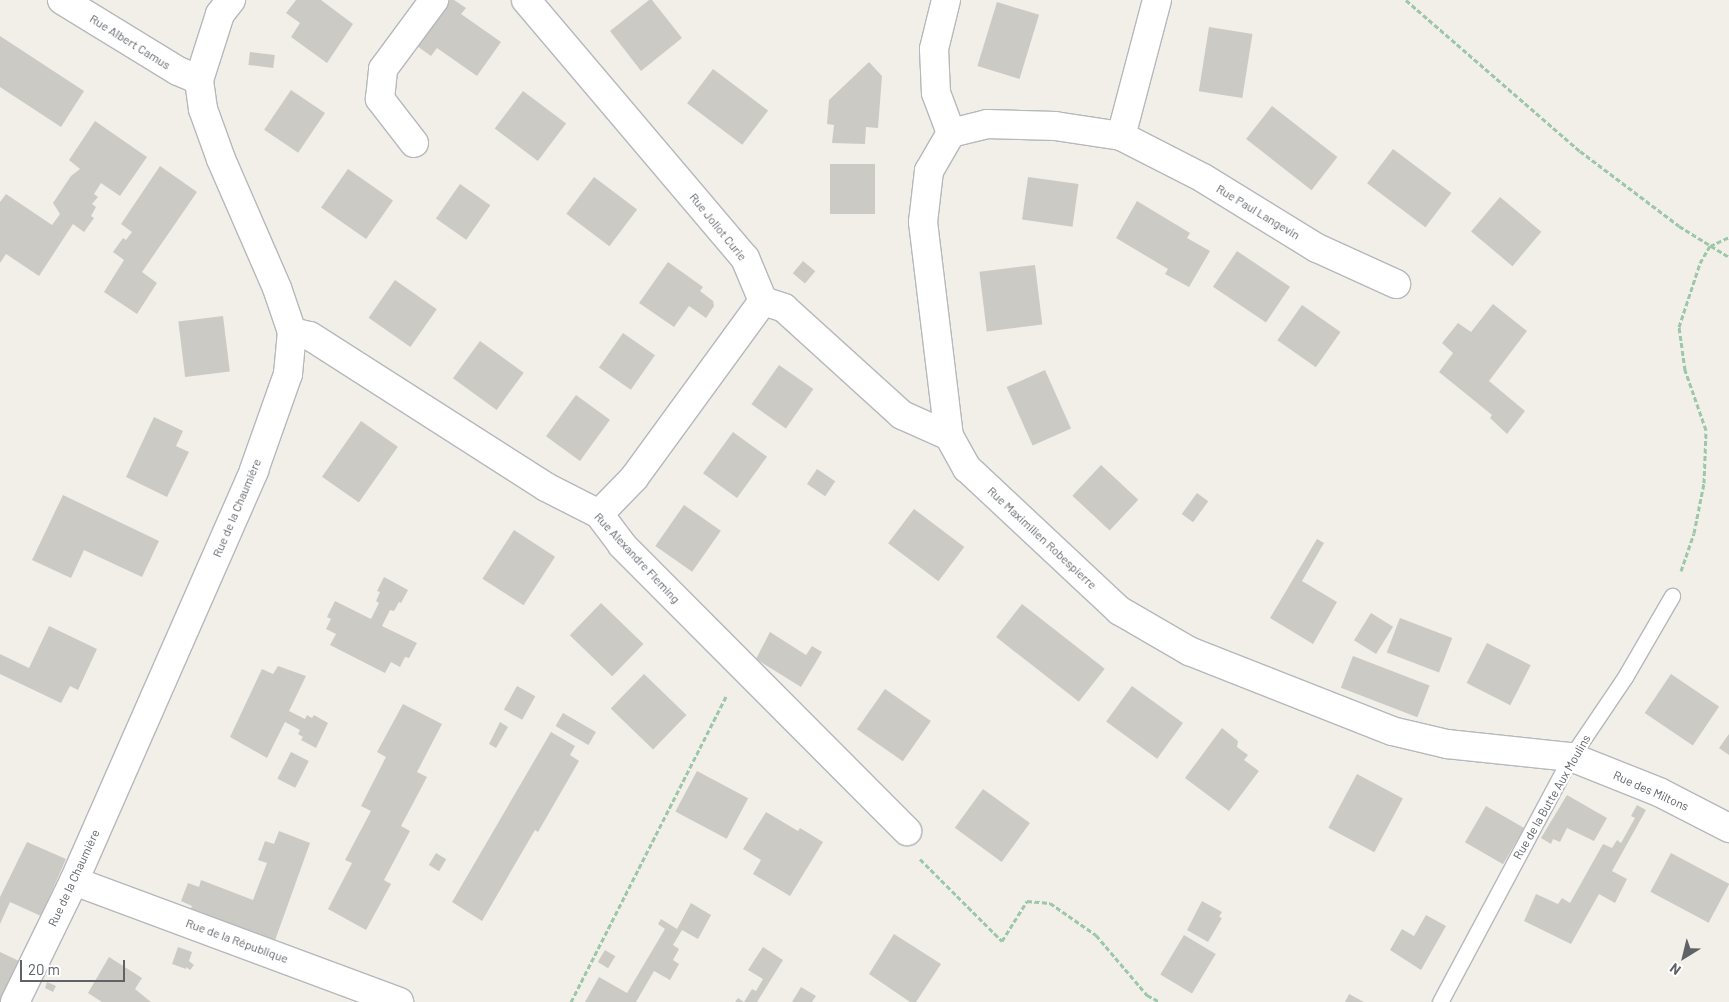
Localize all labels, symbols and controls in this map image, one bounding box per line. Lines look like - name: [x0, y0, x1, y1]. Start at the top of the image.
- street label: Rue Albert Camus: [87, 11, 173, 73]
- street label: Rue Paul Langevin: [1214, 181, 1302, 243]
- street label: Rue Joliot Curie: [686, 190, 750, 264]
- street label: Rue de la Chaumière: [210, 457, 264, 559]
- street label: Rue Maximilien Robespierre: [985, 484, 1099, 592]
- street label: Rue Alexandre Fleming: [591, 510, 683, 606]
- street label: Rue de la Butte Aux Moulins: [1510, 732, 1594, 862]
- street label: Rue des Miltons: [1611, 768, 1691, 814]
- street label: Rue de la Chaumière: [45, 827, 103, 929]
- street label: Rue de la République: [184, 916, 290, 966]
- north arrow: [1659, 932, 1709, 982]
- scale bar: [22, 950, 128, 982]
- text: 20 m: [28, 960, 60, 978]
- text: N: [1666, 960, 1684, 979]

